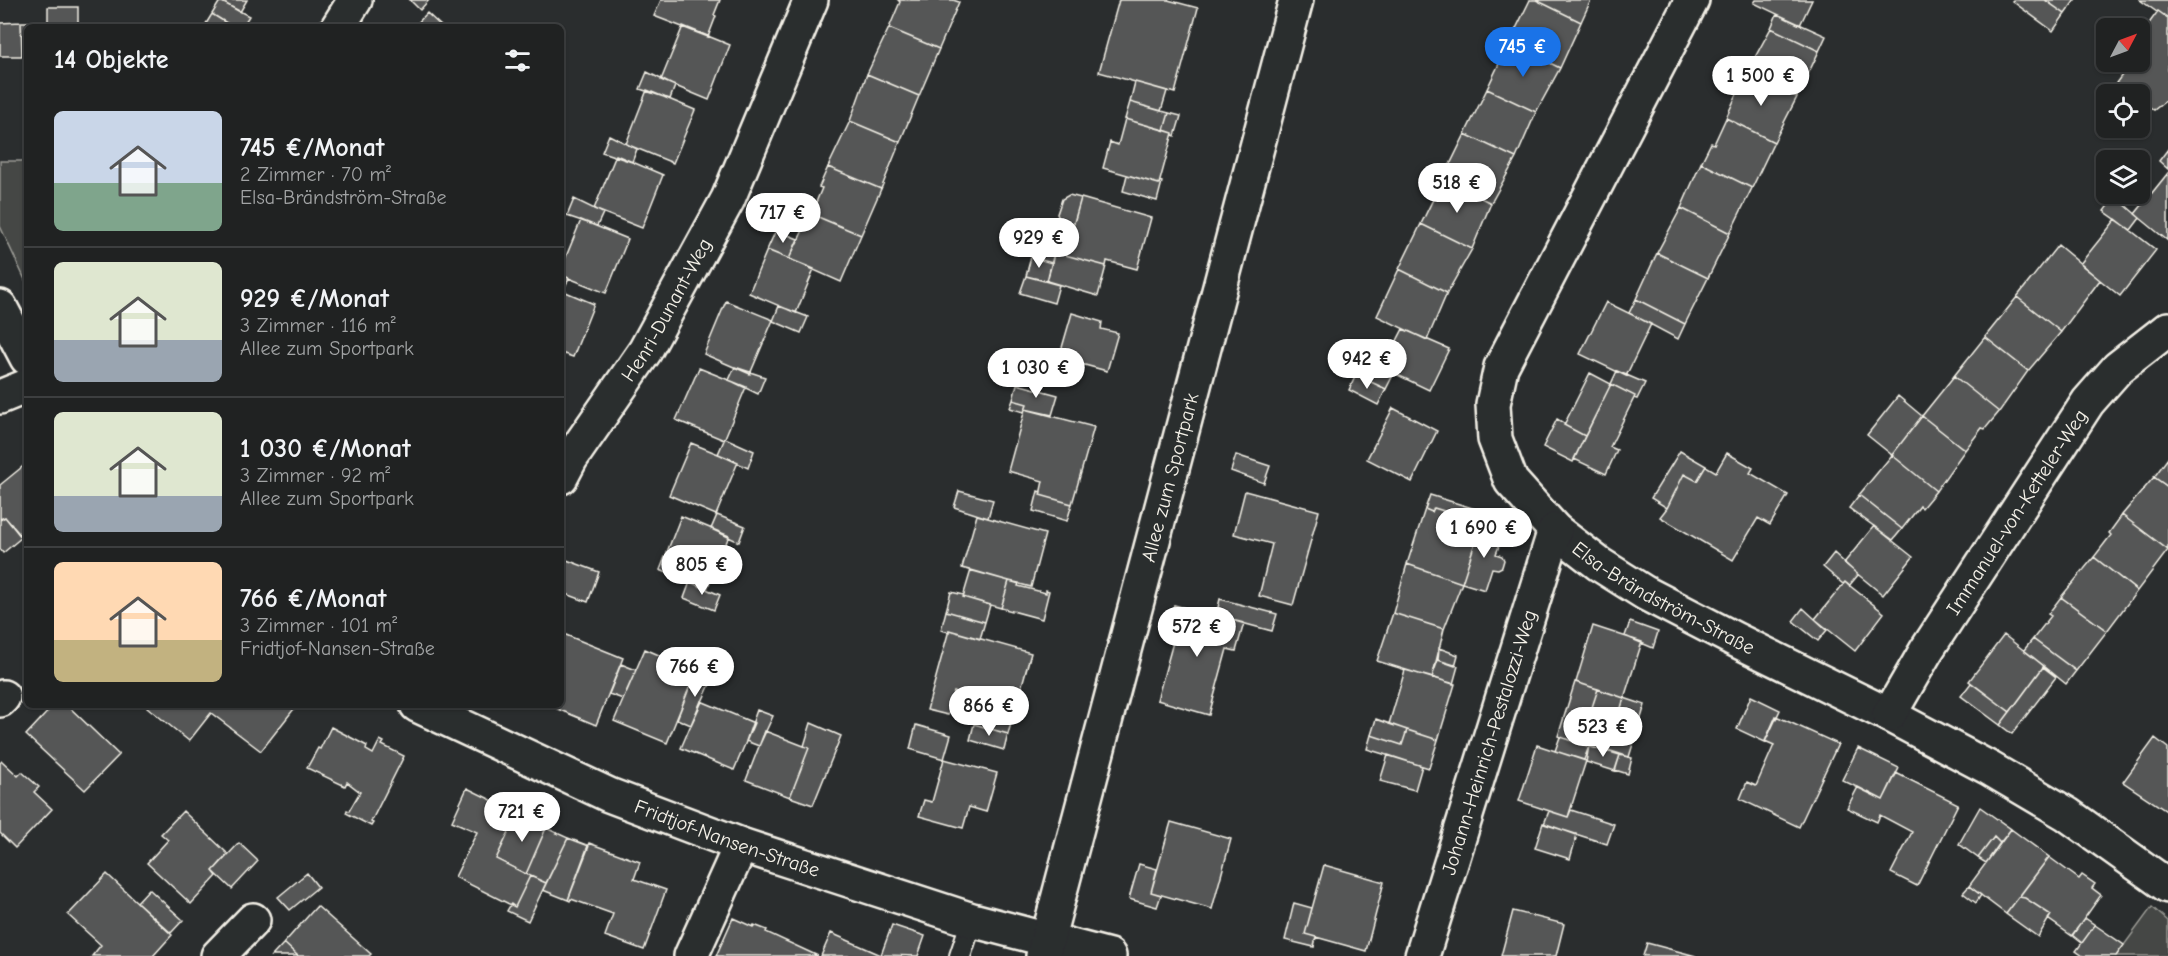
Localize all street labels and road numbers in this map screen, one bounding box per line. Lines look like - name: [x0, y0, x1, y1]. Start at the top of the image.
- street label: Henri-Dunant-Weg: [616, 234, 716, 386]
- street label: Allee zum Sportpark: [1136, 390, 1203, 564]
- street label: Immanuel-von-Ketteler-Weg: [1941, 405, 2092, 619]
- street label: Elsa-Brändström-Straße: [1568, 536, 1759, 659]
- street label: Johann-Heinrich-Pestalozzi-Weg: [1437, 607, 1541, 878]
- street label: Fridtjof-Nansen-Straße: [632, 794, 823, 881]

